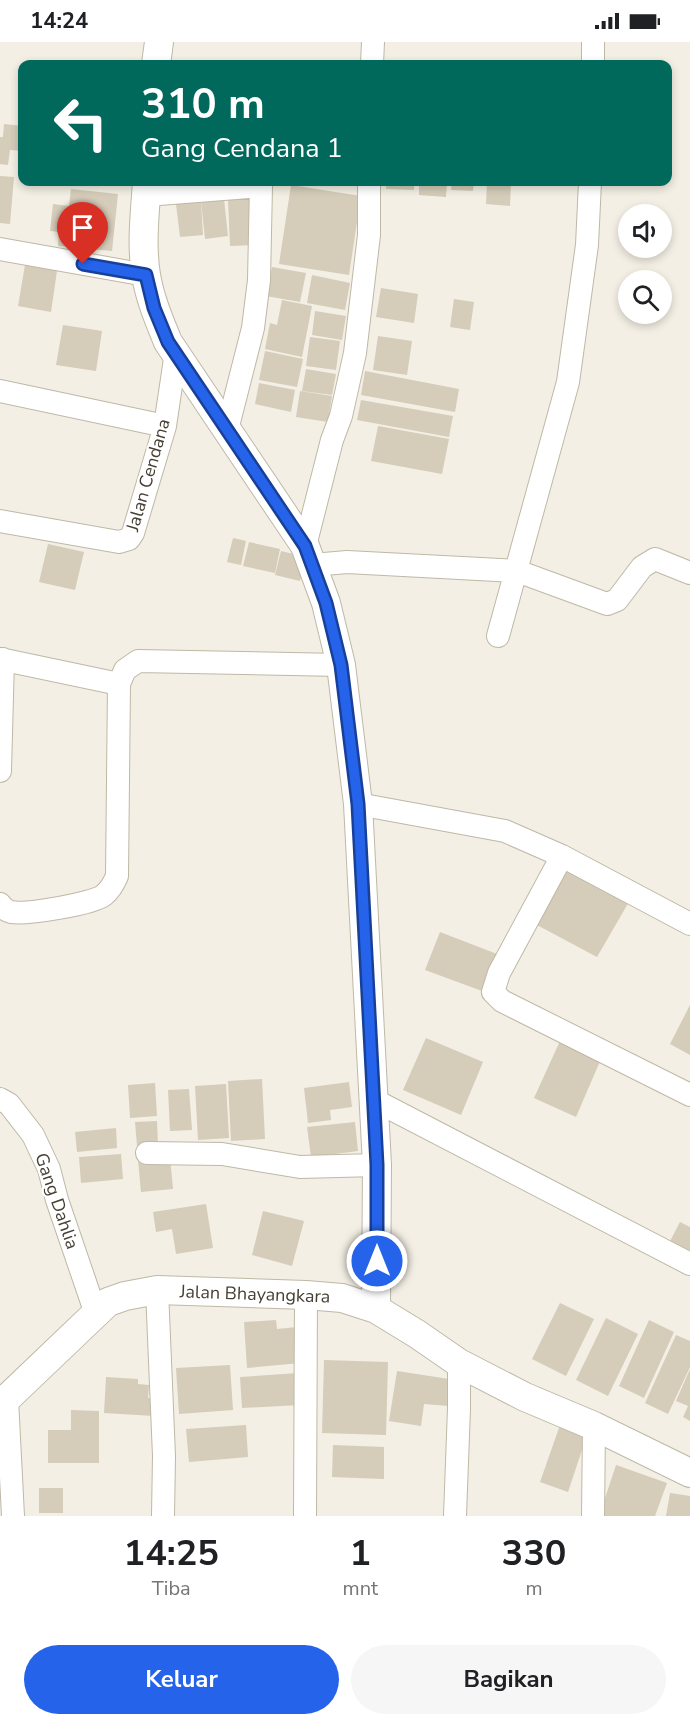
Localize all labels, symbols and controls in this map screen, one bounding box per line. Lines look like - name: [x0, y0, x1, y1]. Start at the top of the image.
- text: 14:24: [30, 6, 88, 36]
- text: 310 m: [141, 76, 265, 133]
- icon: left: [42, 84, 120, 162]
- text: Gang Cendana 1: [141, 130, 343, 167]
- pin: [57, 202, 108, 264]
- map controls: [618, 204, 672, 324]
- button: sound: [618, 204, 672, 258]
- icon: arrive: [66, 211, 99, 244]
- button: search: [618, 270, 672, 324]
- street label: Jalan Cendana: [120, 416, 176, 535]
- street label: Gang Dahlia: [29, 1150, 85, 1252]
- position arrow: [345, 1229, 409, 1293]
- street label: Jalan Bhayangkara: [178, 1279, 331, 1309]
- text: 14:25: [124, 1529, 219, 1578]
- text: 1: [349, 1529, 371, 1578]
- text: 330: [502, 1529, 566, 1578]
- text: Tiba: [152, 1575, 191, 1602]
- text: mnt: [343, 1575, 378, 1602]
- text: m: [525, 1575, 543, 1602]
- button: Keluar: [24, 1645, 339, 1714]
- button: Bagikan: [351, 1645, 666, 1714]

